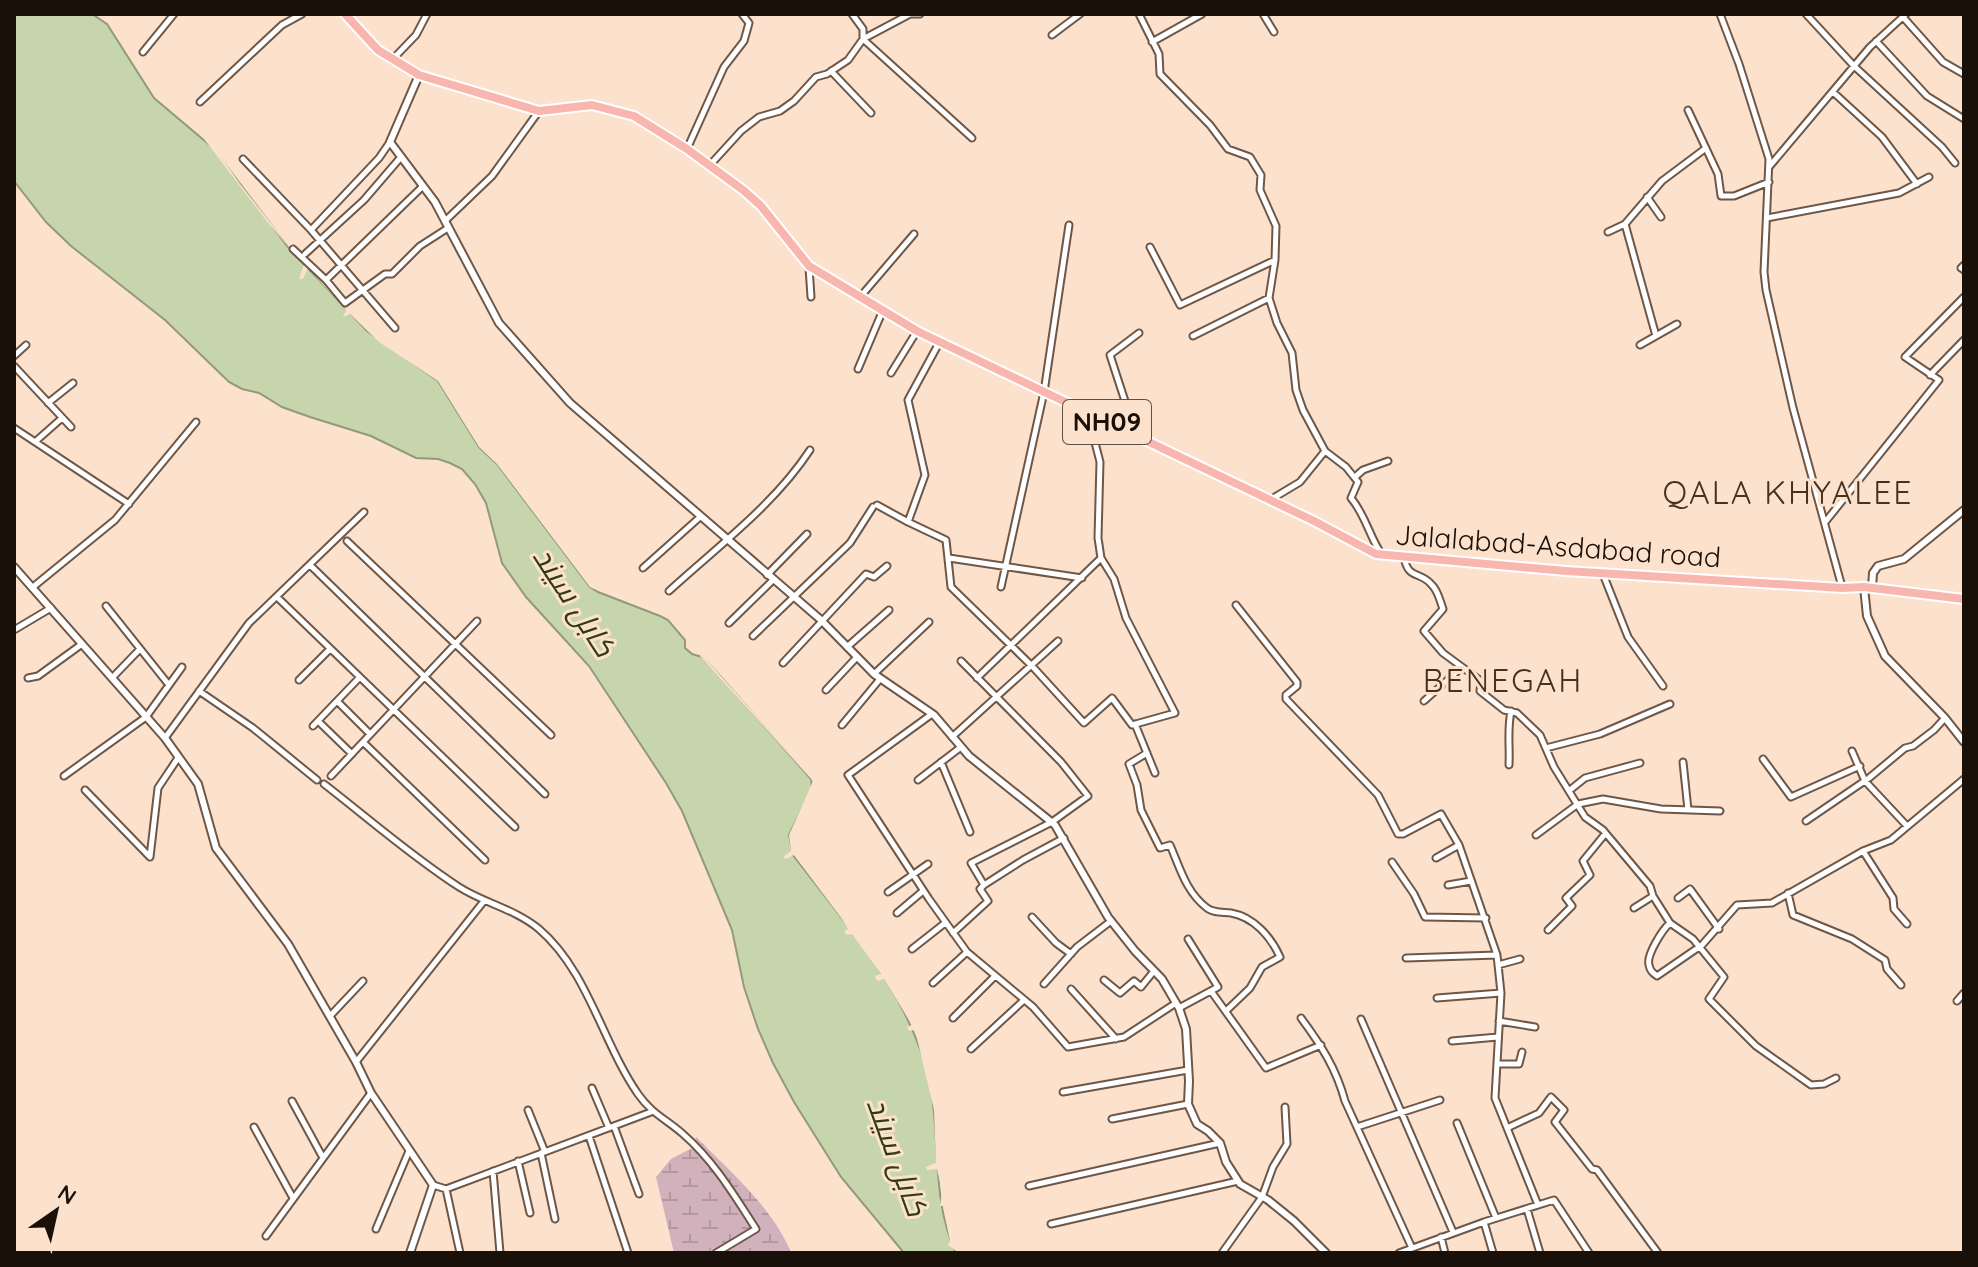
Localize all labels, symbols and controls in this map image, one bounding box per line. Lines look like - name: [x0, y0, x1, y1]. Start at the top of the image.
- road number: NH09: [1063, 400, 1151, 444]
- district label: QALA KHYALEE: [1662, 472, 1914, 512]
- street label: Jalalabad-Asdabad road: [1394, 517, 1722, 574]
- water label: کابل سيند: [525, 539, 624, 664]
- district label: BENEGAH: [1423, 660, 1583, 700]
- water label: کابل سيند: [859, 1092, 937, 1221]
- north arrow: [16, 1171, 96, 1251]
- text: N: [53, 1178, 82, 1211]

